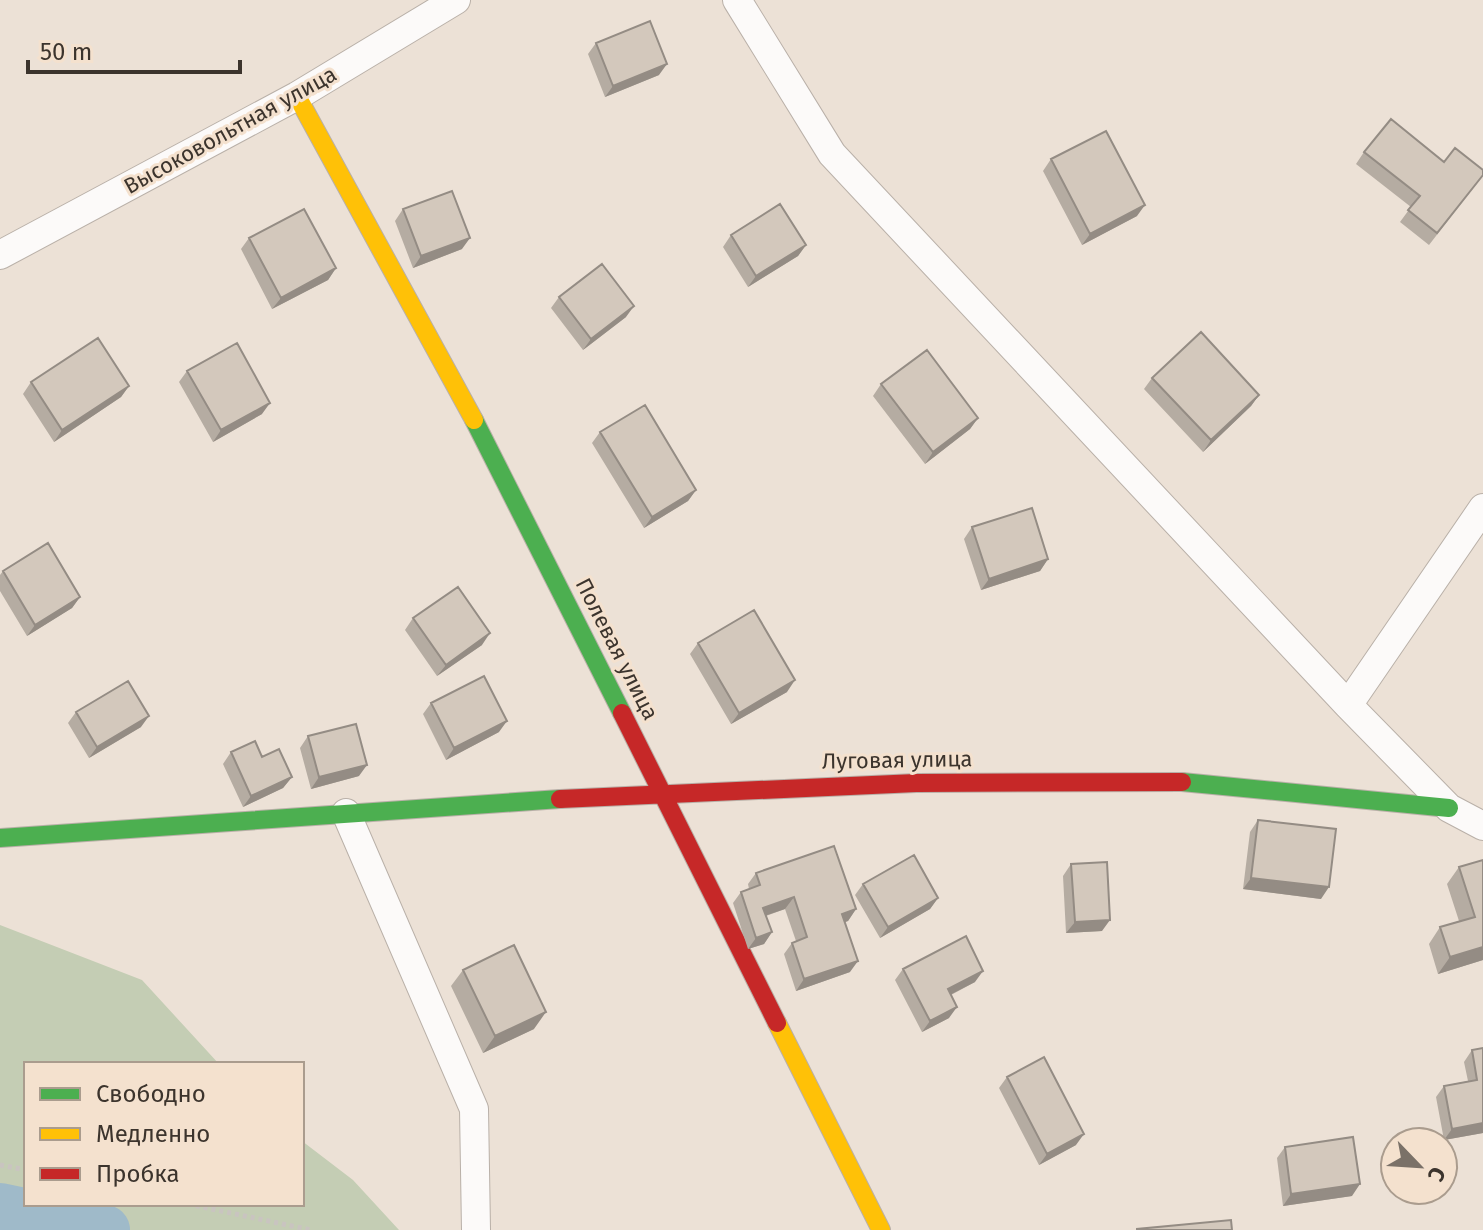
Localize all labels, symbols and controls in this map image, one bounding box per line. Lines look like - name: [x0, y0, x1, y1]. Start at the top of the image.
- scale bar: [28, 24, 240, 74]
- text: 50 m: [40, 38, 92, 66]
- street label: Высоковольтная улица: [119, 60, 341, 200]
- street label: Полевая улица: [570, 574, 664, 724]
- street label: Луговая улица: [822, 745, 972, 775]
- legend: [24, 1062, 304, 1206]
- text: Свободно: [96, 1080, 206, 1108]
- text: Медленно: [96, 1120, 210, 1148]
- north arrow: [1379, 1126, 1459, 1206]
- text: Пробка: [96, 1160, 180, 1188]
- text: С: [1422, 1163, 1452, 1186]

